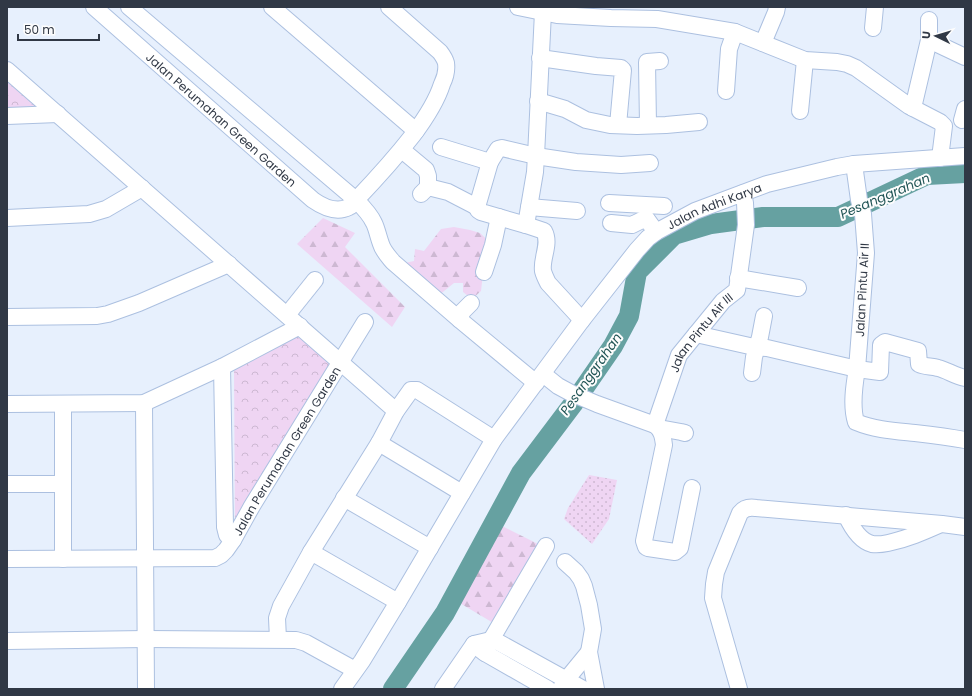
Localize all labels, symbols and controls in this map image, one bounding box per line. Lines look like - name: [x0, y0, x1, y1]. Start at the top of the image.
- scale bar: [18, 16, 99, 42]
- north arrow: [916, 16, 956, 56]
- text: 50 m: [24, 21, 55, 38]
- text: U: [918, 30, 934, 40]
- street label: Jalan Perumahan Green Garden: [143, 49, 300, 190]
- water label: Pesanggrahan: [837, 168, 933, 224]
- street label: Jalan Adhi Karya: [664, 178, 764, 233]
- street label: Jalan Pintu Air II: [851, 243, 873, 337]
- street label: Jalan Pintu Air III: [665, 288, 736, 374]
- water label: Pesanggrahan: [556, 329, 626, 419]
- street label: Jalan Perumahan Green Garden: [229, 363, 344, 539]

